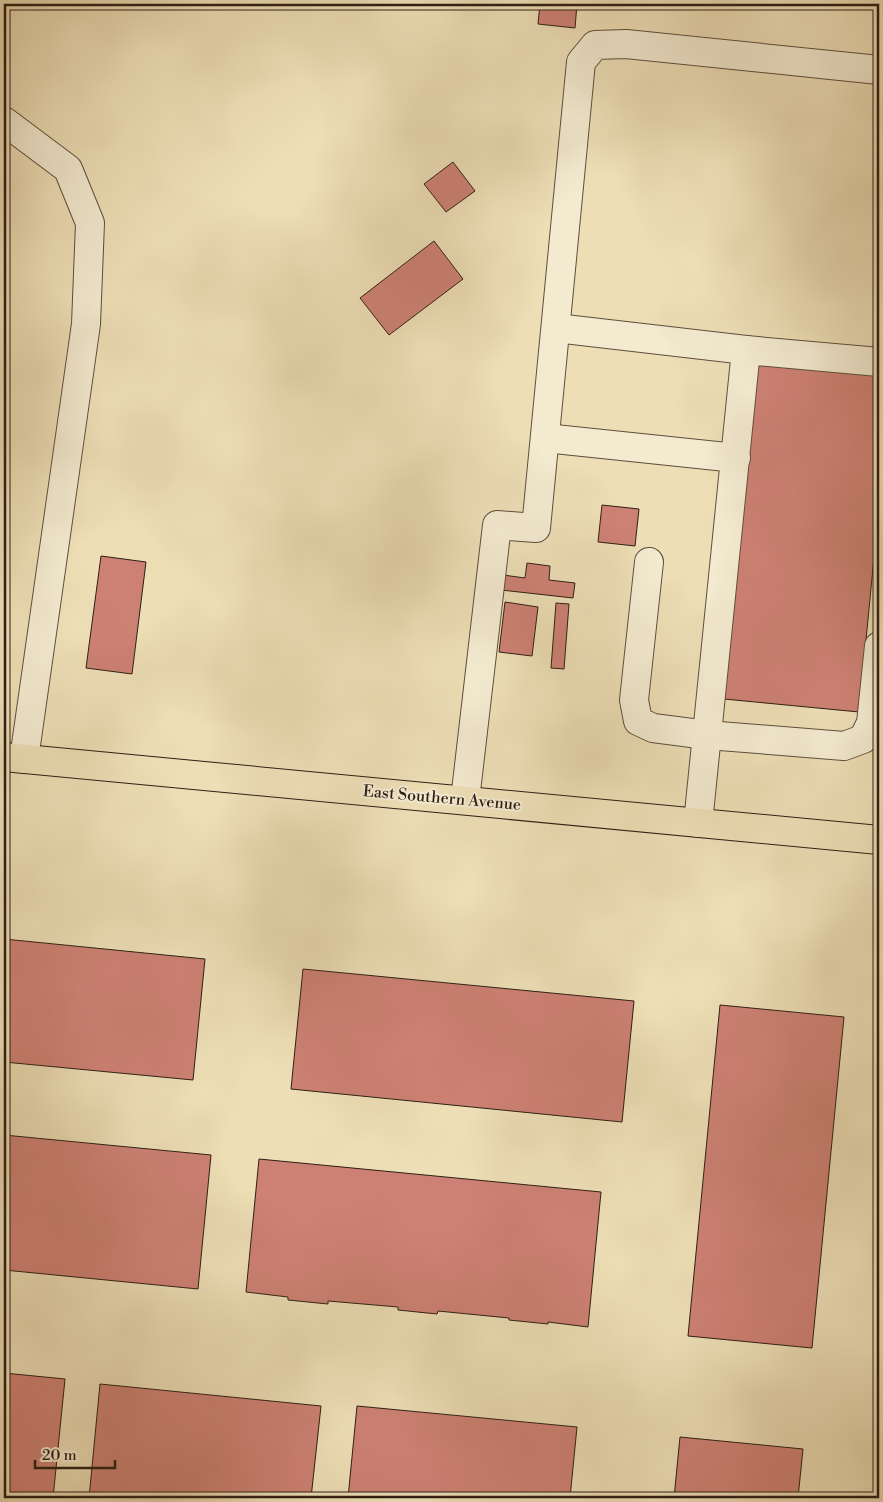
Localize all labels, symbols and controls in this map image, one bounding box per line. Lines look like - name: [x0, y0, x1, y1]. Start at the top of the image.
- street label: East Southern Avenue: [362, 781, 522, 815]
- scale bar: [35, 1437, 115, 1469]
- text: 20 m: [42, 1446, 77, 1465]

